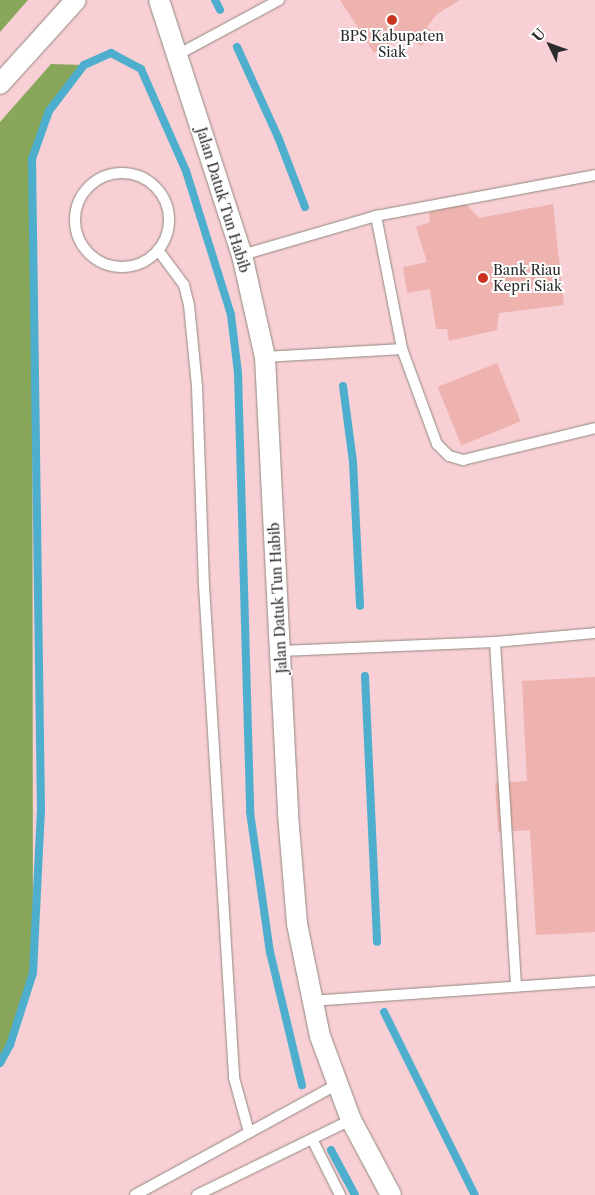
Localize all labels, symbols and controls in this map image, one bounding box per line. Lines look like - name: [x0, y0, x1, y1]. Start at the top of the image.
- marker: BPS Kabupaten Siak: [386, 14, 398, 26]
- north arrow: [525, 20, 575, 70]
- text: U: [528, 25, 549, 45]
- place label: BPS Kabupaten Siak: [340, 28, 444, 60]
- street label: Jalan Datuk Tun Habib: [193, 125, 253, 275]
- place label: Bank Riau Kepri Siak: [493, 262, 562, 294]
- marker: Bank Riau Kepri Siak: [477, 272, 489, 284]
- street label: Jalan Datuk Tun Habib: [266, 522, 290, 674]

